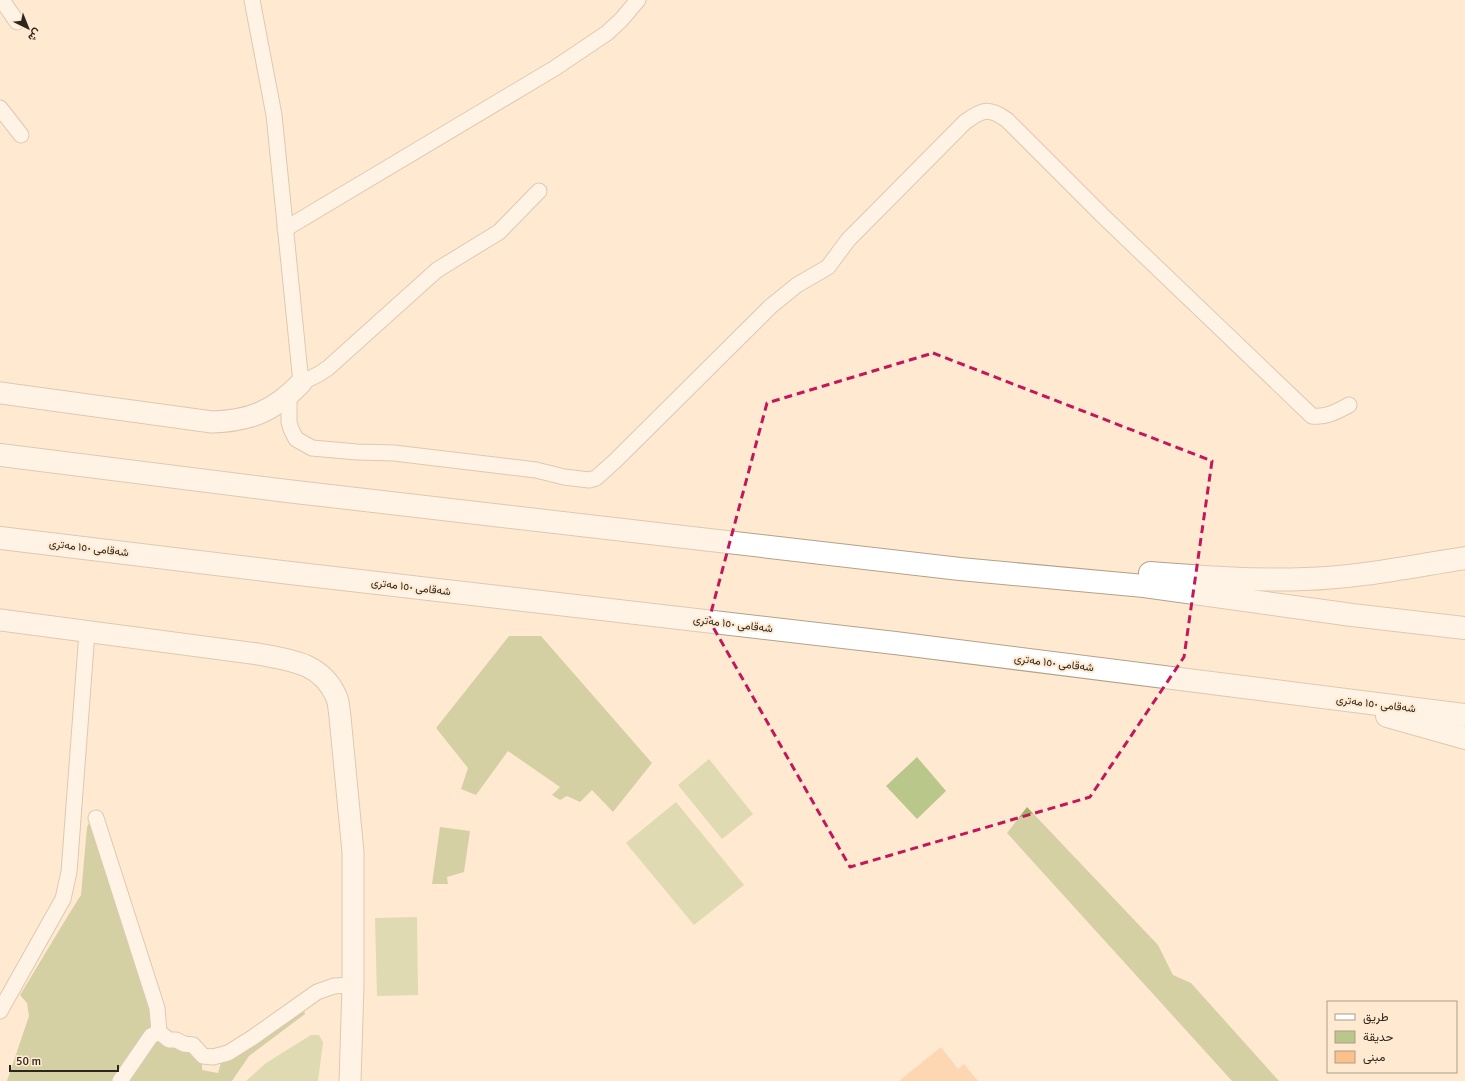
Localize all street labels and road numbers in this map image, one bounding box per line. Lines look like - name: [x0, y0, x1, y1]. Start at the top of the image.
- street label: شەقامی ١٥٠ مەتری: [48, 537, 130, 559]
- street label: شەقامی ١٥٠ مەتری: [370, 576, 452, 598]
- street label: شەقامی ١٥٠ مەتری: [692, 613, 774, 635]
- street label: شەقامی ١٥٠ مەتری: [1013, 652, 1095, 674]
- street label: شەقامی ١٥٠ مەتری: [1335, 693, 1417, 715]

